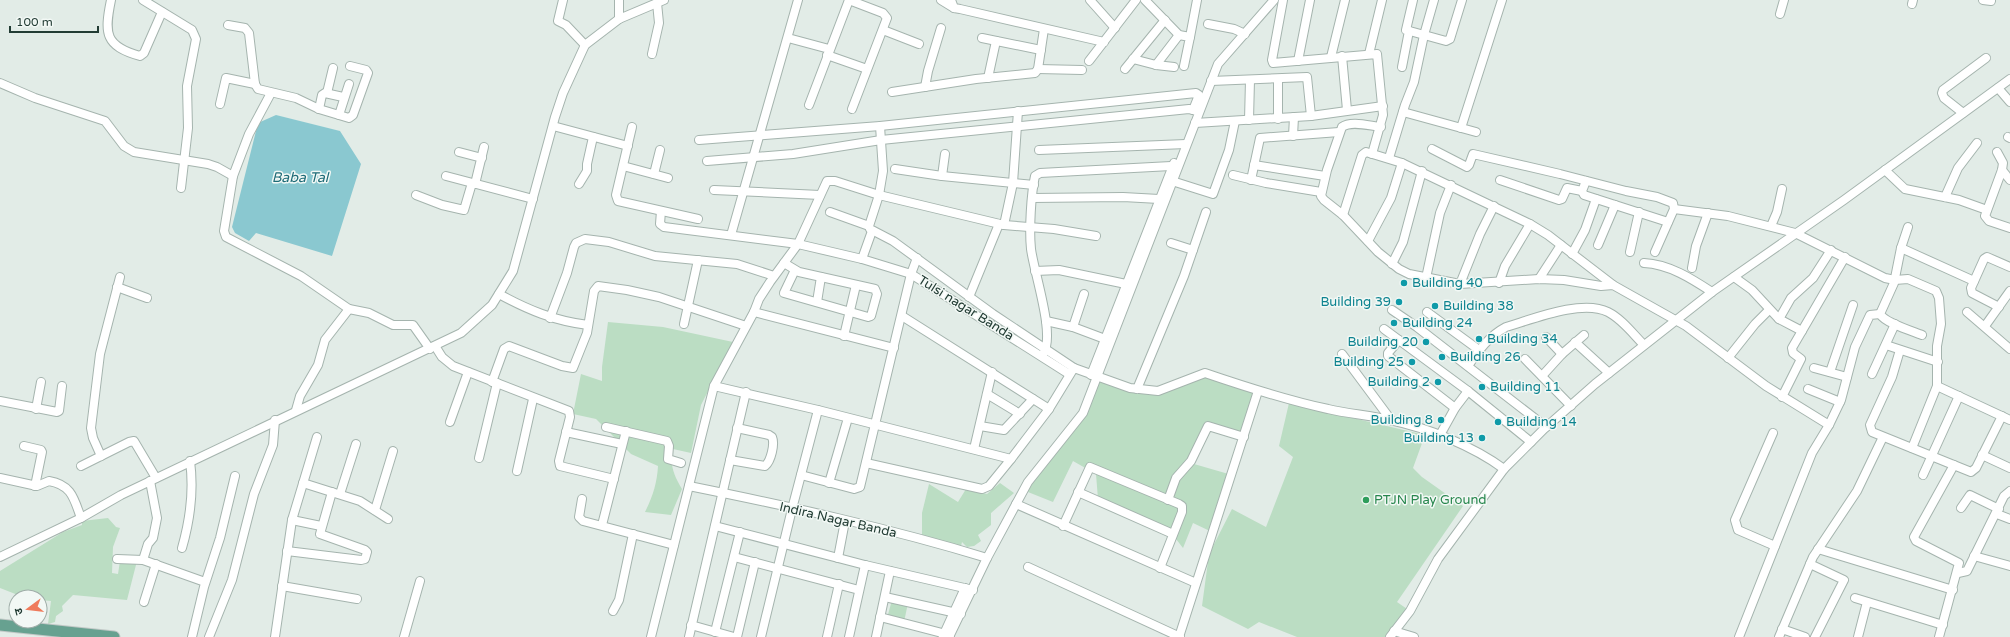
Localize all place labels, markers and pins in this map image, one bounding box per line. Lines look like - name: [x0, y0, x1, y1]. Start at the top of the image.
- place label: Building 40: [1412, 275, 1483, 291]
- marker: Building 40: [1399, 278, 1409, 288]
- place label: Building 39: [1320, 294, 1391, 310]
- marker: Building 39: [1394, 297, 1404, 307]
- place label: Building 38: [1443, 298, 1514, 314]
- marker: Building 38: [1430, 301, 1440, 311]
- place label: Building 24: [1402, 315, 1473, 331]
- marker: Building 24: [1389, 318, 1399, 328]
- place label: Building 34: [1487, 331, 1558, 347]
- place label: Building 20: [1347, 334, 1418, 350]
- marker: Building 34: [1474, 334, 1484, 344]
- marker: Building 20: [1421, 337, 1431, 347]
- place label: Building 26: [1450, 349, 1521, 365]
- marker: Building 26: [1437, 352, 1447, 362]
- place label: Building 25: [1333, 354, 1404, 370]
- marker: Building 25: [1407, 357, 1417, 367]
- place label: Building 2: [1368, 374, 1430, 390]
- marker: Building 2: [1433, 377, 1443, 387]
- place label: Building 11: [1490, 379, 1561, 395]
- marker: Building 11: [1477, 382, 1487, 392]
- place label: Building 8: [1371, 412, 1433, 428]
- place label: Building 14: [1506, 414, 1577, 430]
- marker: Building 8: [1436, 415, 1446, 425]
- marker: Building 14: [1493, 417, 1503, 427]
- place label: Building 13: [1403, 430, 1474, 446]
- marker: Building 13: [1477, 433, 1487, 443]
- place label: PTJN Play Ground: [1374, 492, 1487, 508]
- marker: PTJN Play Ground: [1361, 495, 1371, 505]

